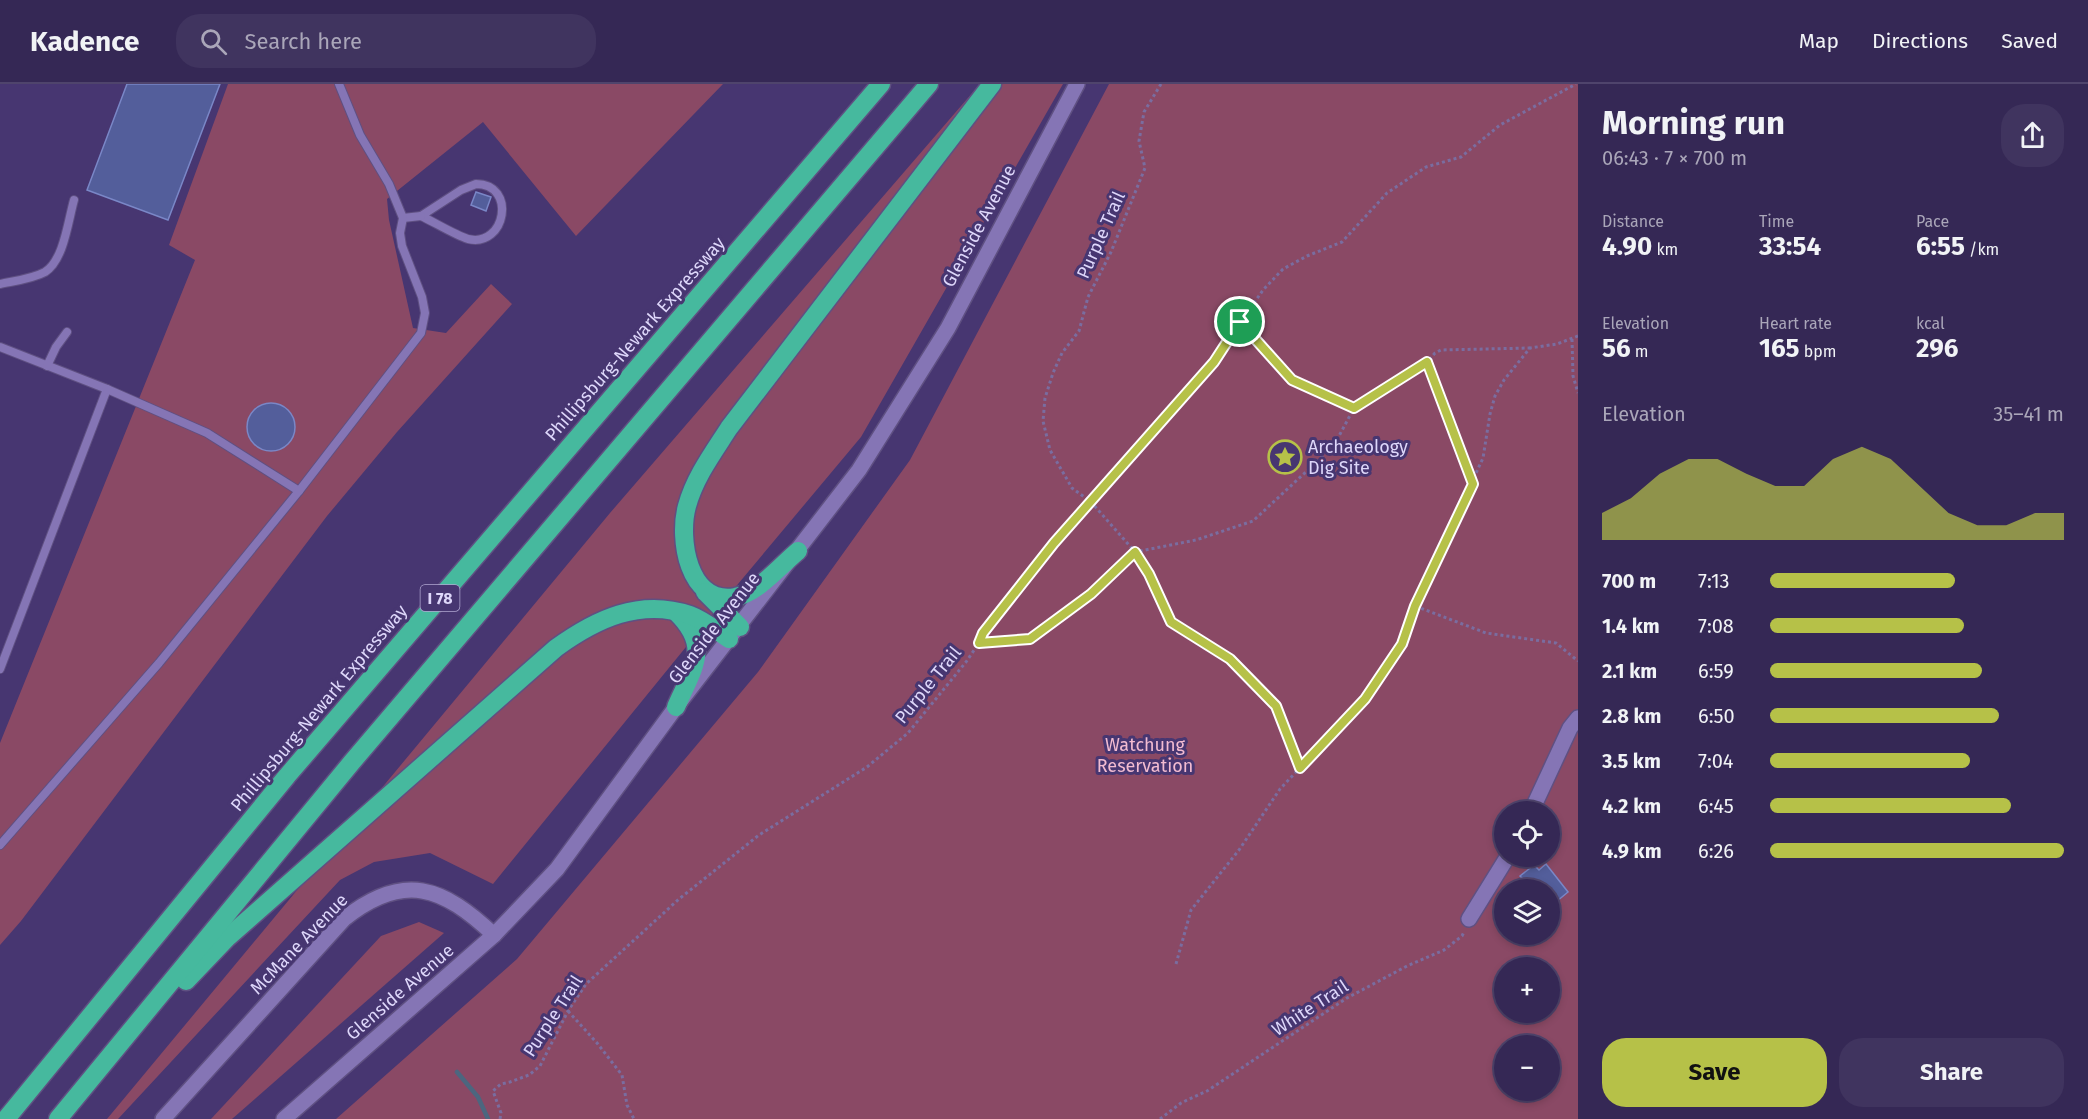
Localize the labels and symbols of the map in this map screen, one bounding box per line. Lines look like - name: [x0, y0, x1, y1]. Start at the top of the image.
- street label: Glenside Avenue: [937, 161, 1021, 291]
- street label: Purple Trail: [1072, 188, 1130, 282]
- street label: Phillipsburg-Newark Expressway: [540, 232, 730, 445]
- pin: [1214, 296, 1265, 347]
- place label: Archaeology Dig Site: [1308, 436, 1408, 479]
- place icon: Archaeology Dig Site: [1267, 439, 1303, 475]
- street label: Glenside Avenue: [664, 568, 764, 688]
- road number: I 78: [420, 585, 460, 611]
- street label: Phillipsburg-Newark Expressway: [226, 600, 412, 816]
- street label: Purple Trail: [890, 642, 966, 728]
- park label: Watchung Reservation: [1097, 734, 1193, 777]
- street label: McMane Avenue: [245, 889, 353, 999]
- street label: Glenside Avenue: [342, 939, 458, 1045]
- street label: Purple Trail: [518, 971, 588, 1061]
- street label: White Trail: [1268, 975, 1352, 1041]

